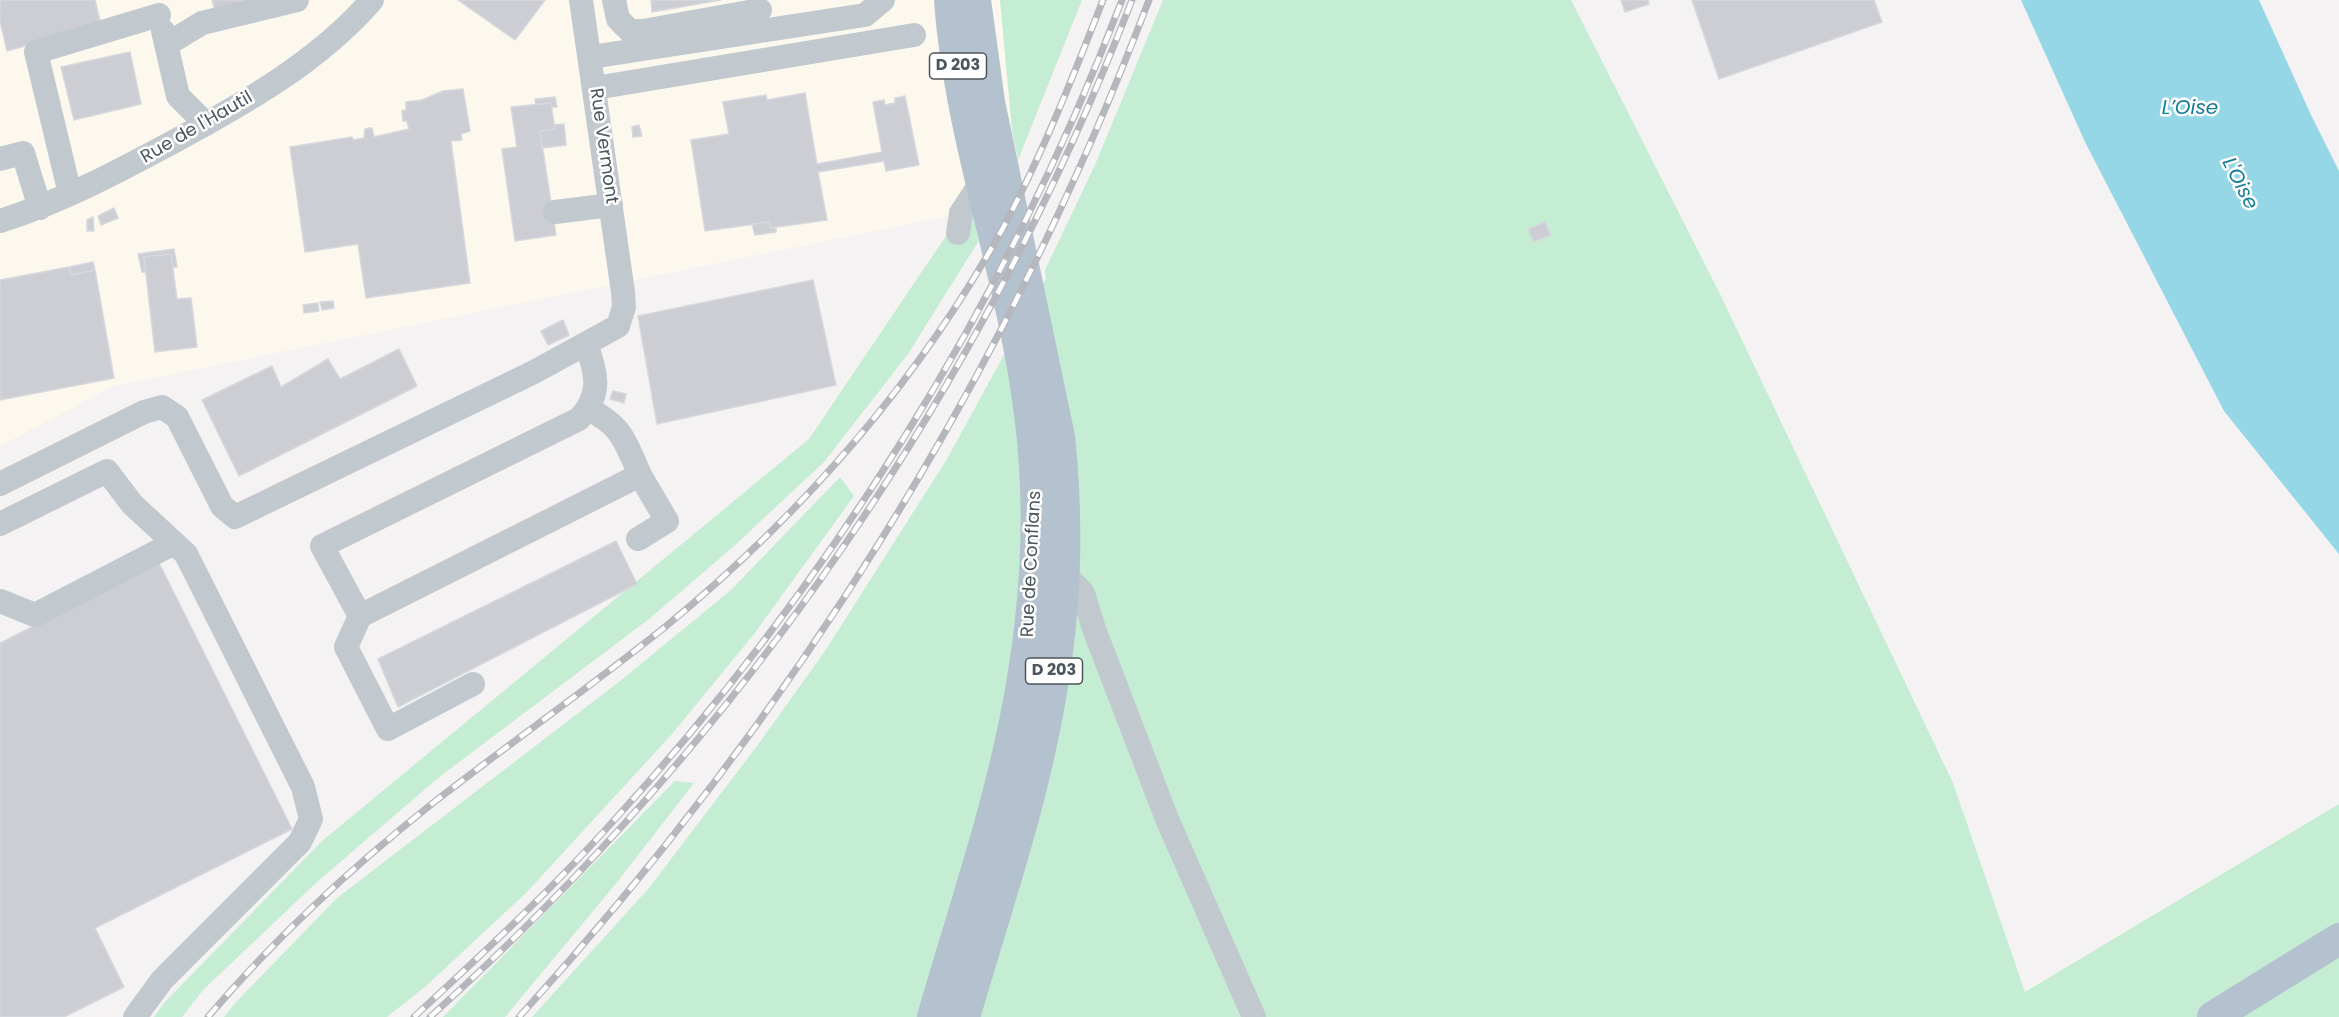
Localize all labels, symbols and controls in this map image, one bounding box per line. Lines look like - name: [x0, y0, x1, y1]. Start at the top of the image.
- road number: D 203: [930, 53, 986, 79]
- street label: Rue de l'Hautil: [137, 87, 257, 169]
- street label: Rue Vermont: [584, 87, 622, 205]
- water label: L’Oise: [2162, 97, 2218, 121]
- water label: L'Oise: [2216, 154, 2262, 214]
- street label: Rue de Conflans: [1017, 490, 1047, 638]
- road number: D 203: [1026, 658, 1082, 684]

